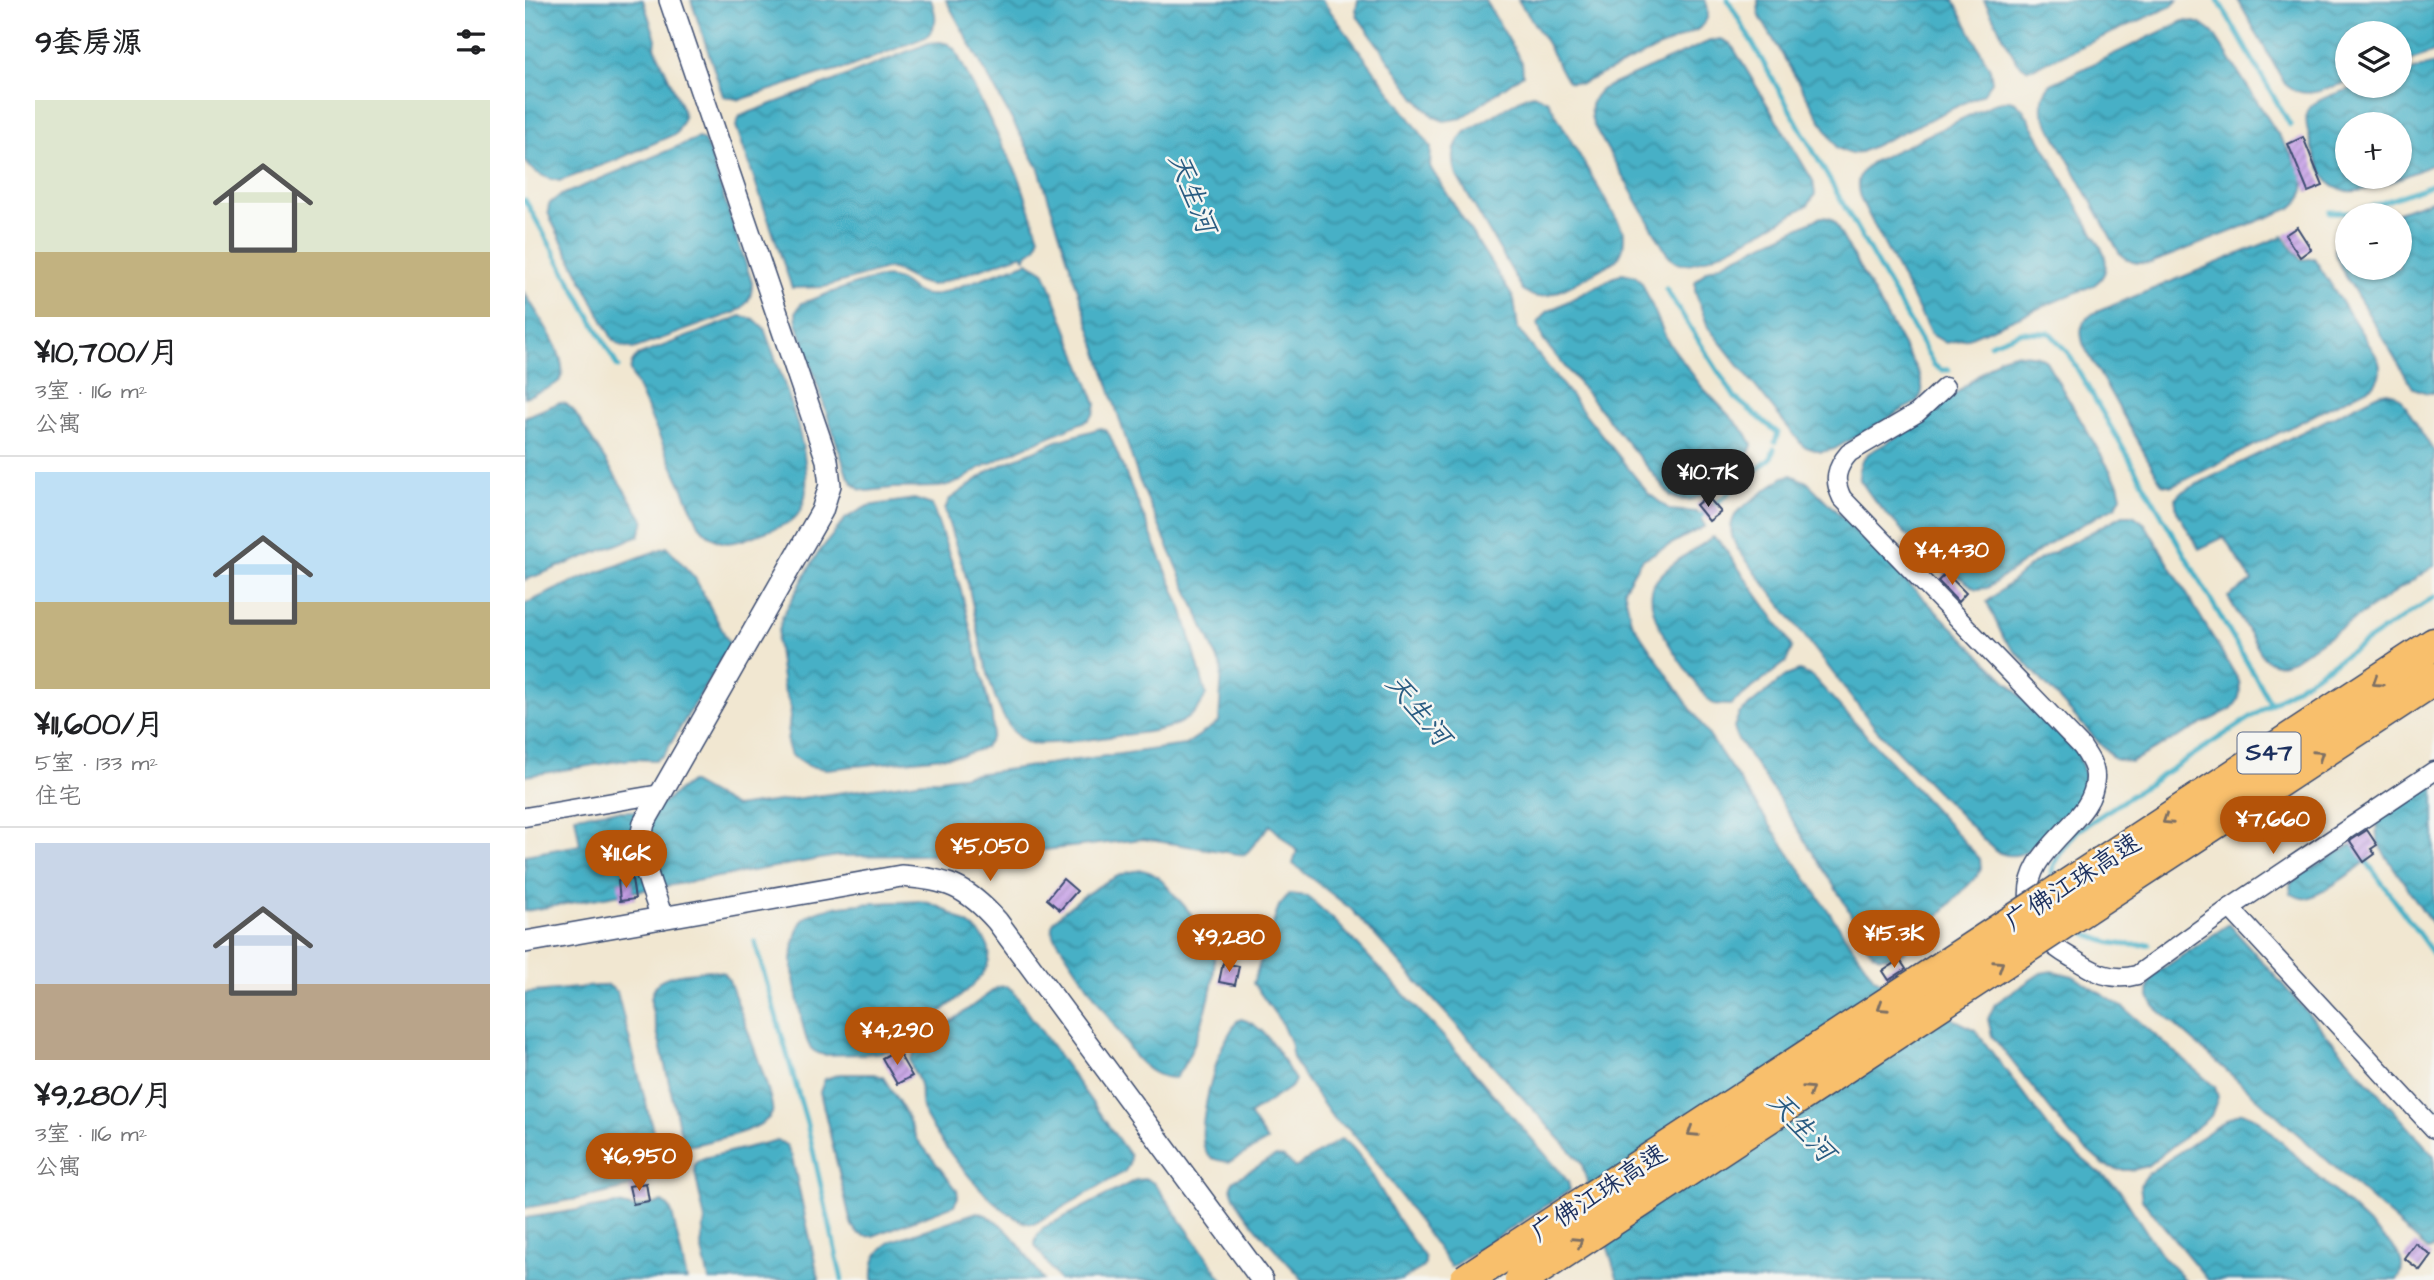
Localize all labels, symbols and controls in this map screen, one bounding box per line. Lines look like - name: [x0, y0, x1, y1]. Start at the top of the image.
- map controls: [2335, 21, 2412, 280]
- button: layers: [2335, 21, 2412, 98]
- text: 9套房源: [35, 22, 142, 64]
- icon: filters: [452, 23, 490, 61]
- button: +: [2335, 112, 2412, 189]
- icon: home: [200, 145, 326, 271]
- water label: 天生河: [1158, 147, 1227, 243]
- button: −: [2335, 203, 2412, 280]
- text: ¥10,700/月: [35, 332, 179, 374]
- text: 3室 · 116 m²: [35, 375, 147, 407]
- text: 公寓: [35, 408, 81, 440]
- pin: ¥10.7K: [1651, 449, 1765, 509]
- text: ¥10.7K: [1677, 456, 1739, 488]
- icon: home: [200, 517, 326, 643]
- pin: ¥4,430: [1895, 528, 2009, 587]
- text: ¥4,430: [1915, 534, 1989, 566]
- water label: 天生河: [1376, 665, 1463, 758]
- one-way arrow: [2372, 674, 2385, 686]
- text: ¥11,600/月: [35, 704, 164, 746]
- road number: S47: [2237, 732, 2301, 774]
- text: 5室 · 133 m²: [35, 747, 158, 779]
- one-way arrow: [2311, 750, 2324, 763]
- text: 住宅: [35, 780, 81, 812]
- pin: ¥7,660: [2216, 796, 2330, 856]
- text: ¥7,660: [2236, 803, 2310, 835]
- one-way arrow: [2161, 812, 2174, 825]
- pin: ¥5,050: [933, 824, 1047, 883]
- street label: 广佛江珠高速: [1998, 824, 2148, 940]
- pin: ¥11.6K: [569, 830, 683, 890]
- text: ¥5,050: [951, 830, 1029, 862]
- text: ¥11.6K: [601, 837, 651, 869]
- icon: home: [200, 888, 326, 1014]
- pin: ¥15.3K: [1837, 911, 1951, 970]
- pin: ¥9,280: [1172, 914, 1286, 974]
- text: ¥15.3K: [1864, 917, 1924, 949]
- text: ¥9,280: [1193, 921, 1265, 953]
- one-way arrow: [1991, 961, 2004, 973]
- one-way arrow: [1877, 999, 1890, 1012]
- pin: ¥4,290: [840, 1007, 954, 1067]
- text: ¥4,290: [861, 1014, 933, 1046]
- text: ¥9,280/月: [35, 1075, 173, 1117]
- water label: 天生河: [1758, 1083, 1847, 1174]
- one-way arrow: [1801, 1086, 1814, 1099]
- text: 3室 · 116 m²: [35, 1118, 147, 1150]
- one-way arrow: [1687, 1123, 1700, 1136]
- pin: ¥6,950: [582, 1134, 696, 1193]
- street label: 广佛江珠高速: [1524, 1135, 1674, 1251]
- text: ¥6,950: [602, 1140, 676, 1172]
- text: 公寓: [35, 1151, 81, 1183]
- one-way arrow: [1570, 1238, 1583, 1251]

